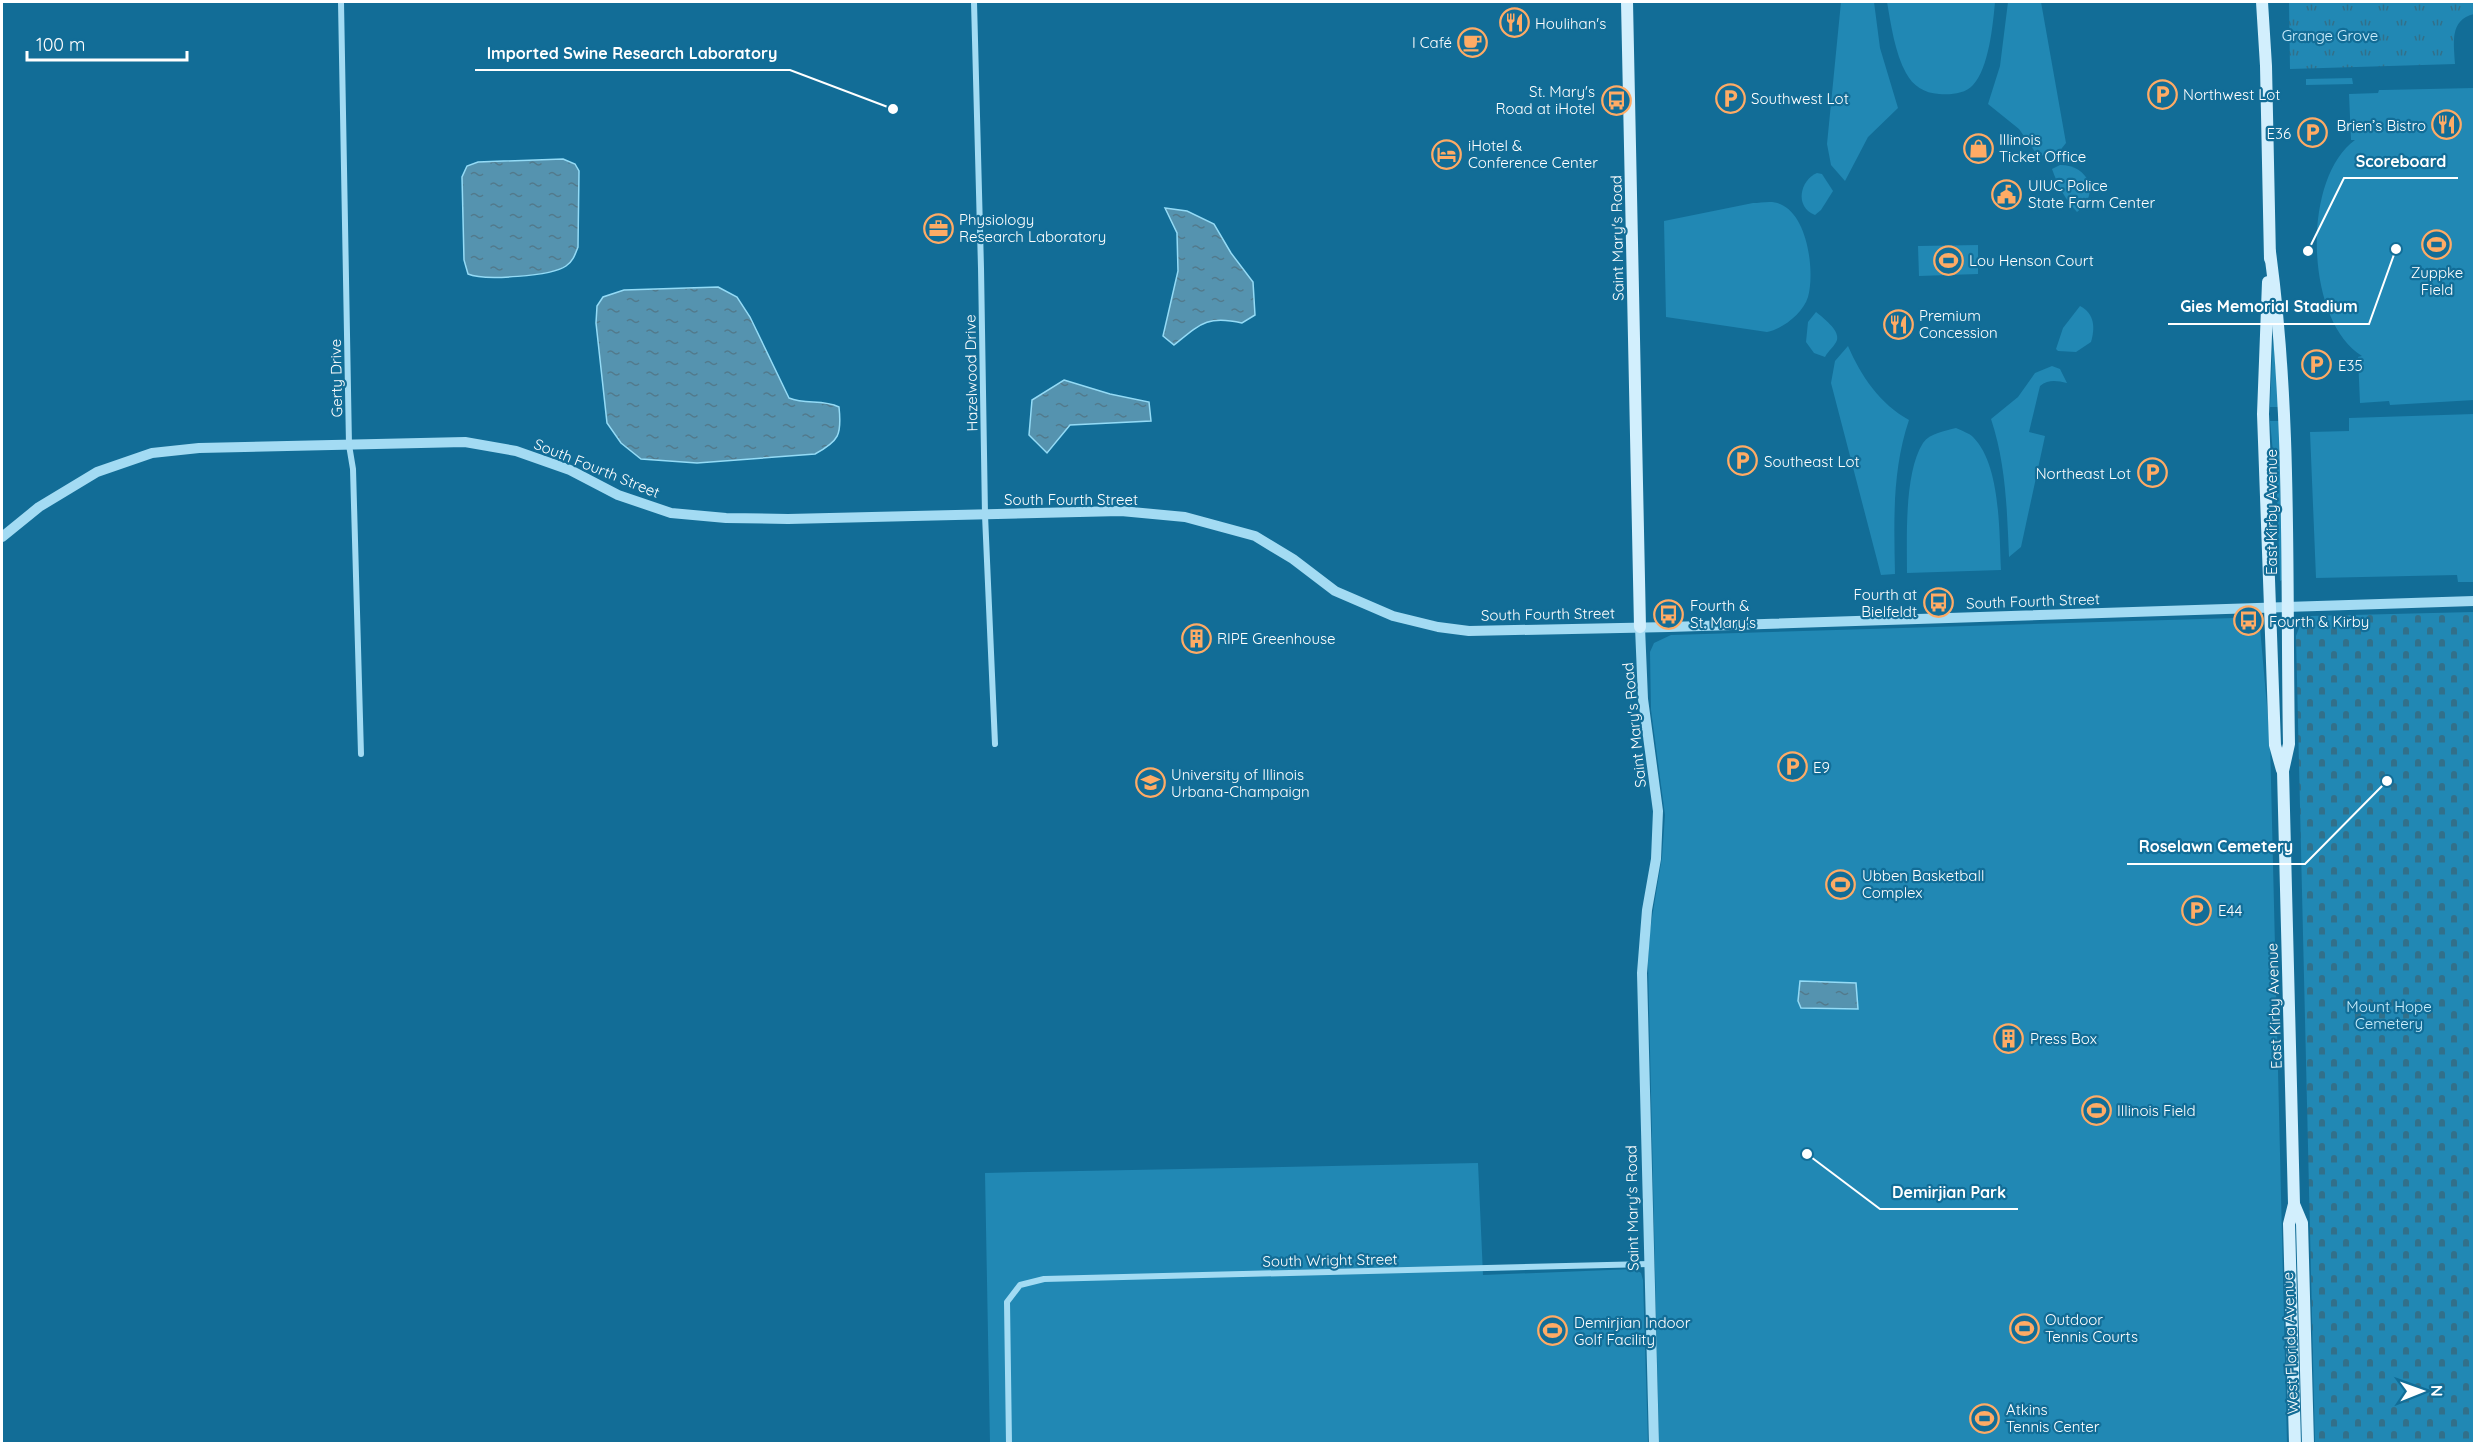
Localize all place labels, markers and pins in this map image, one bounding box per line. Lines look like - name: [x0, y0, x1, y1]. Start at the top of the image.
- restaurant icon: Houlihan's: [1498, 7, 1530, 39]
- place label: Houlihan's: [1535, 14, 1606, 33]
- cafe icon: I Café: [1457, 26, 1489, 58]
- place label: I Café: [1412, 33, 1452, 52]
- callout: Imported Swine Research Laboratory: [475, 36, 790, 70]
- parking icon: Northwest Lot: [2146, 78, 2178, 110]
- place label: St. Mary's Road at iHotel: [1495, 82, 1595, 118]
- parking icon: Southwest Lot: [1714, 82, 1746, 114]
- bus stop icon: St. Mary's Road at iHotel: [1600, 84, 1632, 116]
- place label: Northwest Lot: [2183, 85, 2280, 104]
- place label: Southwest Lot: [1751, 89, 1849, 108]
- restaurant icon: Brien’s Bistro: [2431, 109, 2463, 141]
- place label: Brien’s Bistro: [2336, 116, 2426, 135]
- parking icon: E36: [2296, 117, 2328, 149]
- place label: E36: [2267, 124, 2291, 143]
- place label: Illinois Ticket Office: [1999, 130, 2086, 166]
- shop icon: Illinois Ticket Office: [1962, 132, 1994, 164]
- place label: iHotel & Conference Center: [1468, 136, 1598, 172]
- hotel icon: iHotel & Conference Center: [1431, 138, 1463, 170]
- callout: Scoreboard: [2344, 144, 2458, 178]
- place label: UIUC Police State Farm Center: [2028, 176, 2155, 212]
- public building icon: UIUC Police State Farm Center: [1991, 178, 2023, 210]
- place label: Physiology Research Laboratory: [959, 210, 1106, 246]
- office icon: Physiology Research Laboratory: [922, 212, 954, 244]
- sports icon: Zuppke Field: [2421, 229, 2453, 261]
- sports icon: Lou Henson Court: [1932, 244, 1964, 276]
- place label: Lou Henson Court: [1969, 251, 2094, 270]
- place label: Zuppke Field: [2411, 263, 2463, 299]
- callout: Gies Memorial Stadium: [2168, 290, 2369, 324]
- place label: Premium Concession: [1919, 306, 1998, 342]
- restaurant icon: Premium Concession: [1882, 308, 1914, 340]
- parking icon: E35: [2301, 349, 2333, 381]
- place label: E35: [2338, 356, 2363, 375]
- parking icon: Southeast Lot: [1727, 445, 1759, 477]
- place label: Southeast Lot: [1764, 452, 1860, 471]
- parking icon: Northeast Lot: [2136, 457, 2168, 489]
- place label: Northeast Lot: [2036, 464, 2131, 483]
- place label: Fourth at Bielfeldt: [1853, 585, 1917, 621]
- bus stop icon: Fourth at Bielfeldt: [1922, 587, 1954, 619]
- place label: Fourth & St. Mary's: [1690, 596, 1756, 632]
- bus stop icon: Fourth & St. Mary's: [1653, 598, 1685, 630]
- bus stop icon: Fourth & Kirby: [2232, 605, 2264, 637]
- place label: Fourth & Kirby: [2269, 612, 2369, 631]
- building icon: RIPE Greenhouse: [1180, 622, 1212, 654]
- place label: RIPE Greenhouse: [1217, 629, 1335, 648]
- parking icon: E9: [1776, 751, 1808, 783]
- place label: E9: [1813, 758, 1830, 777]
- place label: University of Illinois Urbana-Champaign: [1171, 765, 1310, 801]
- school or university icon: University of Illinois Urbana-Champaign: [1134, 767, 1166, 799]
- callout: Roselawn Cemetery: [2127, 830, 2305, 864]
- place label: Ubben Basketball Complex: [1862, 866, 1984, 902]
- sports icon: Ubben Basketball Complex: [1825, 868, 1857, 900]
- parking icon: E44: [2181, 894, 2213, 926]
- place label: E44: [2218, 901, 2242, 920]
- building icon: Press Box: [1993, 1022, 2025, 1054]
- place label: Press Box: [2030, 1029, 2097, 1048]
- sports icon: Illinois Field: [2080, 1094, 2112, 1126]
- place label: Illinois Field: [2117, 1101, 2196, 1120]
- callout: Demirjian Park: [1880, 1175, 2018, 1209]
- place label: Outdoor Tennis Courts: [2045, 1310, 2138, 1346]
- sports icon: Outdoor Tennis Courts: [2008, 1312, 2040, 1344]
- place label: Demirjian Indoor Golf Facility: [1574, 1313, 1691, 1349]
- sports icon: Demirjian Indoor Golf Facility: [1537, 1315, 1569, 1347]
- place label: Atkins Tennis Center: [2006, 1400, 2100, 1436]
- sports icon: Atkins Tennis Center: [1969, 1402, 2001, 1434]

